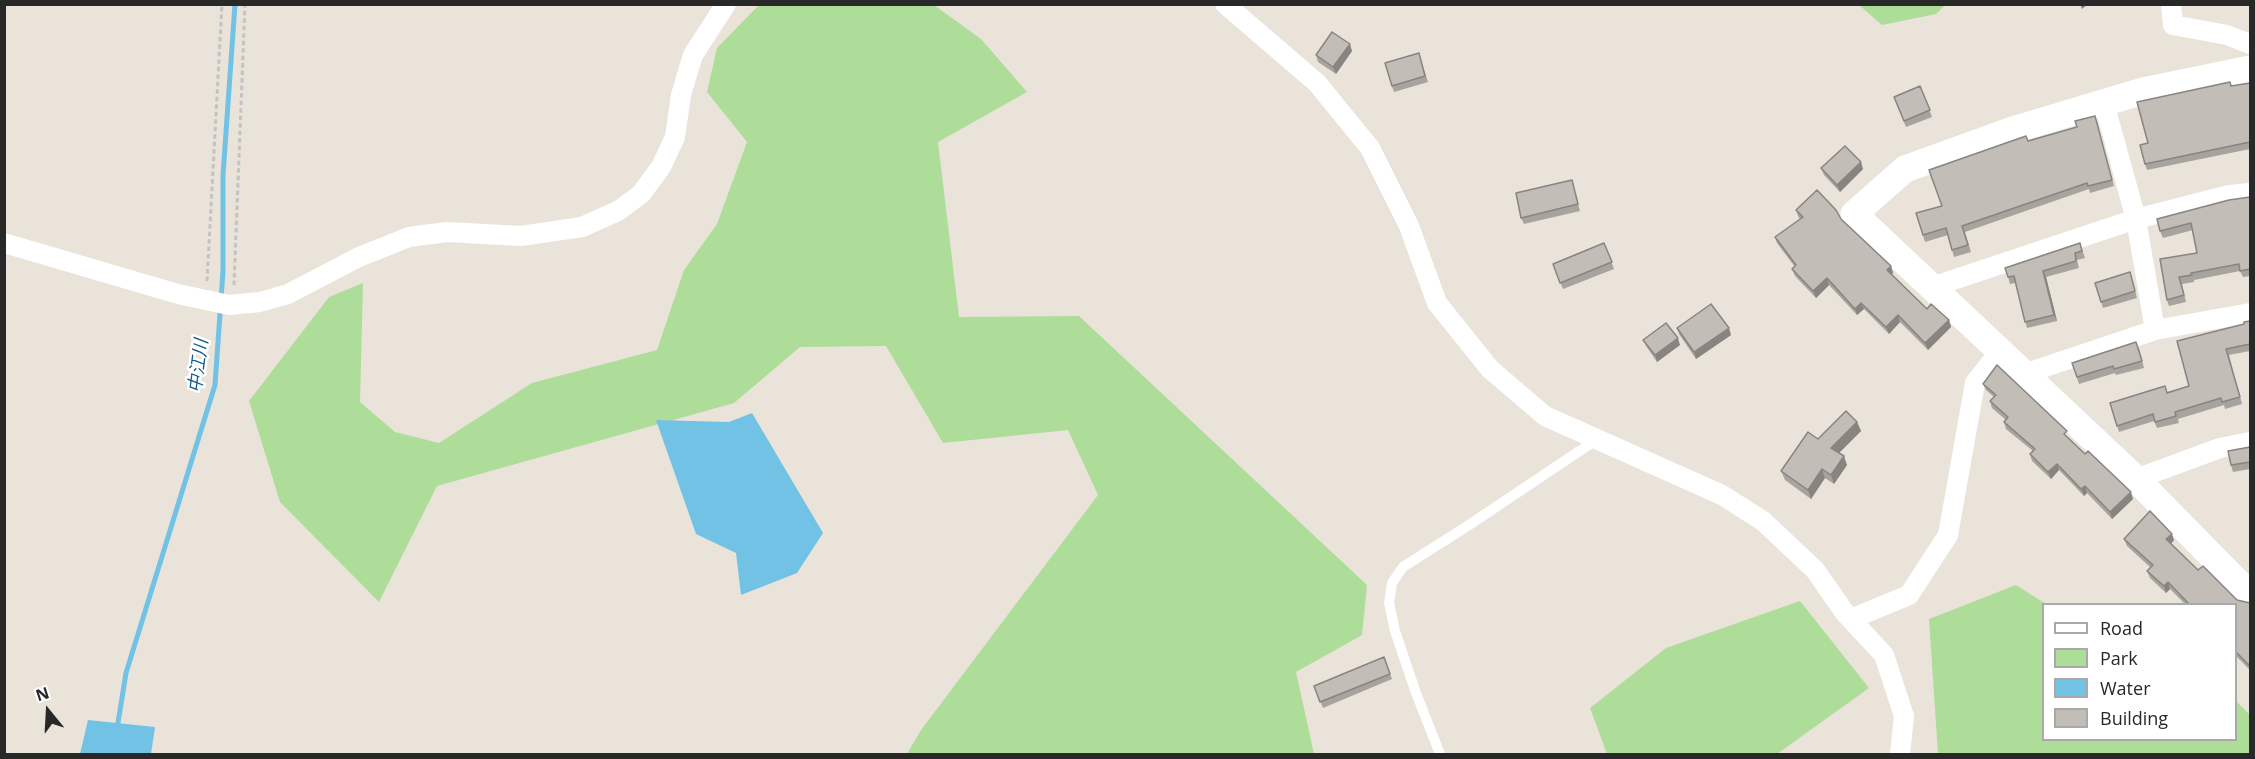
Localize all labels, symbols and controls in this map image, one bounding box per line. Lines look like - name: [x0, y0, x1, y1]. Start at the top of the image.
- water label: 中江川: [185, 338, 213, 394]
- legend: [2042, 603, 2237, 741]
- text: Road: [2100, 616, 2143, 640]
- text: Park: [2100, 646, 2138, 670]
- text: Water: [2100, 676, 2151, 700]
- north arrow: [18, 681, 78, 741]
- text: N: [33, 681, 52, 706]
- text: Building: [2100, 706, 2168, 730]

